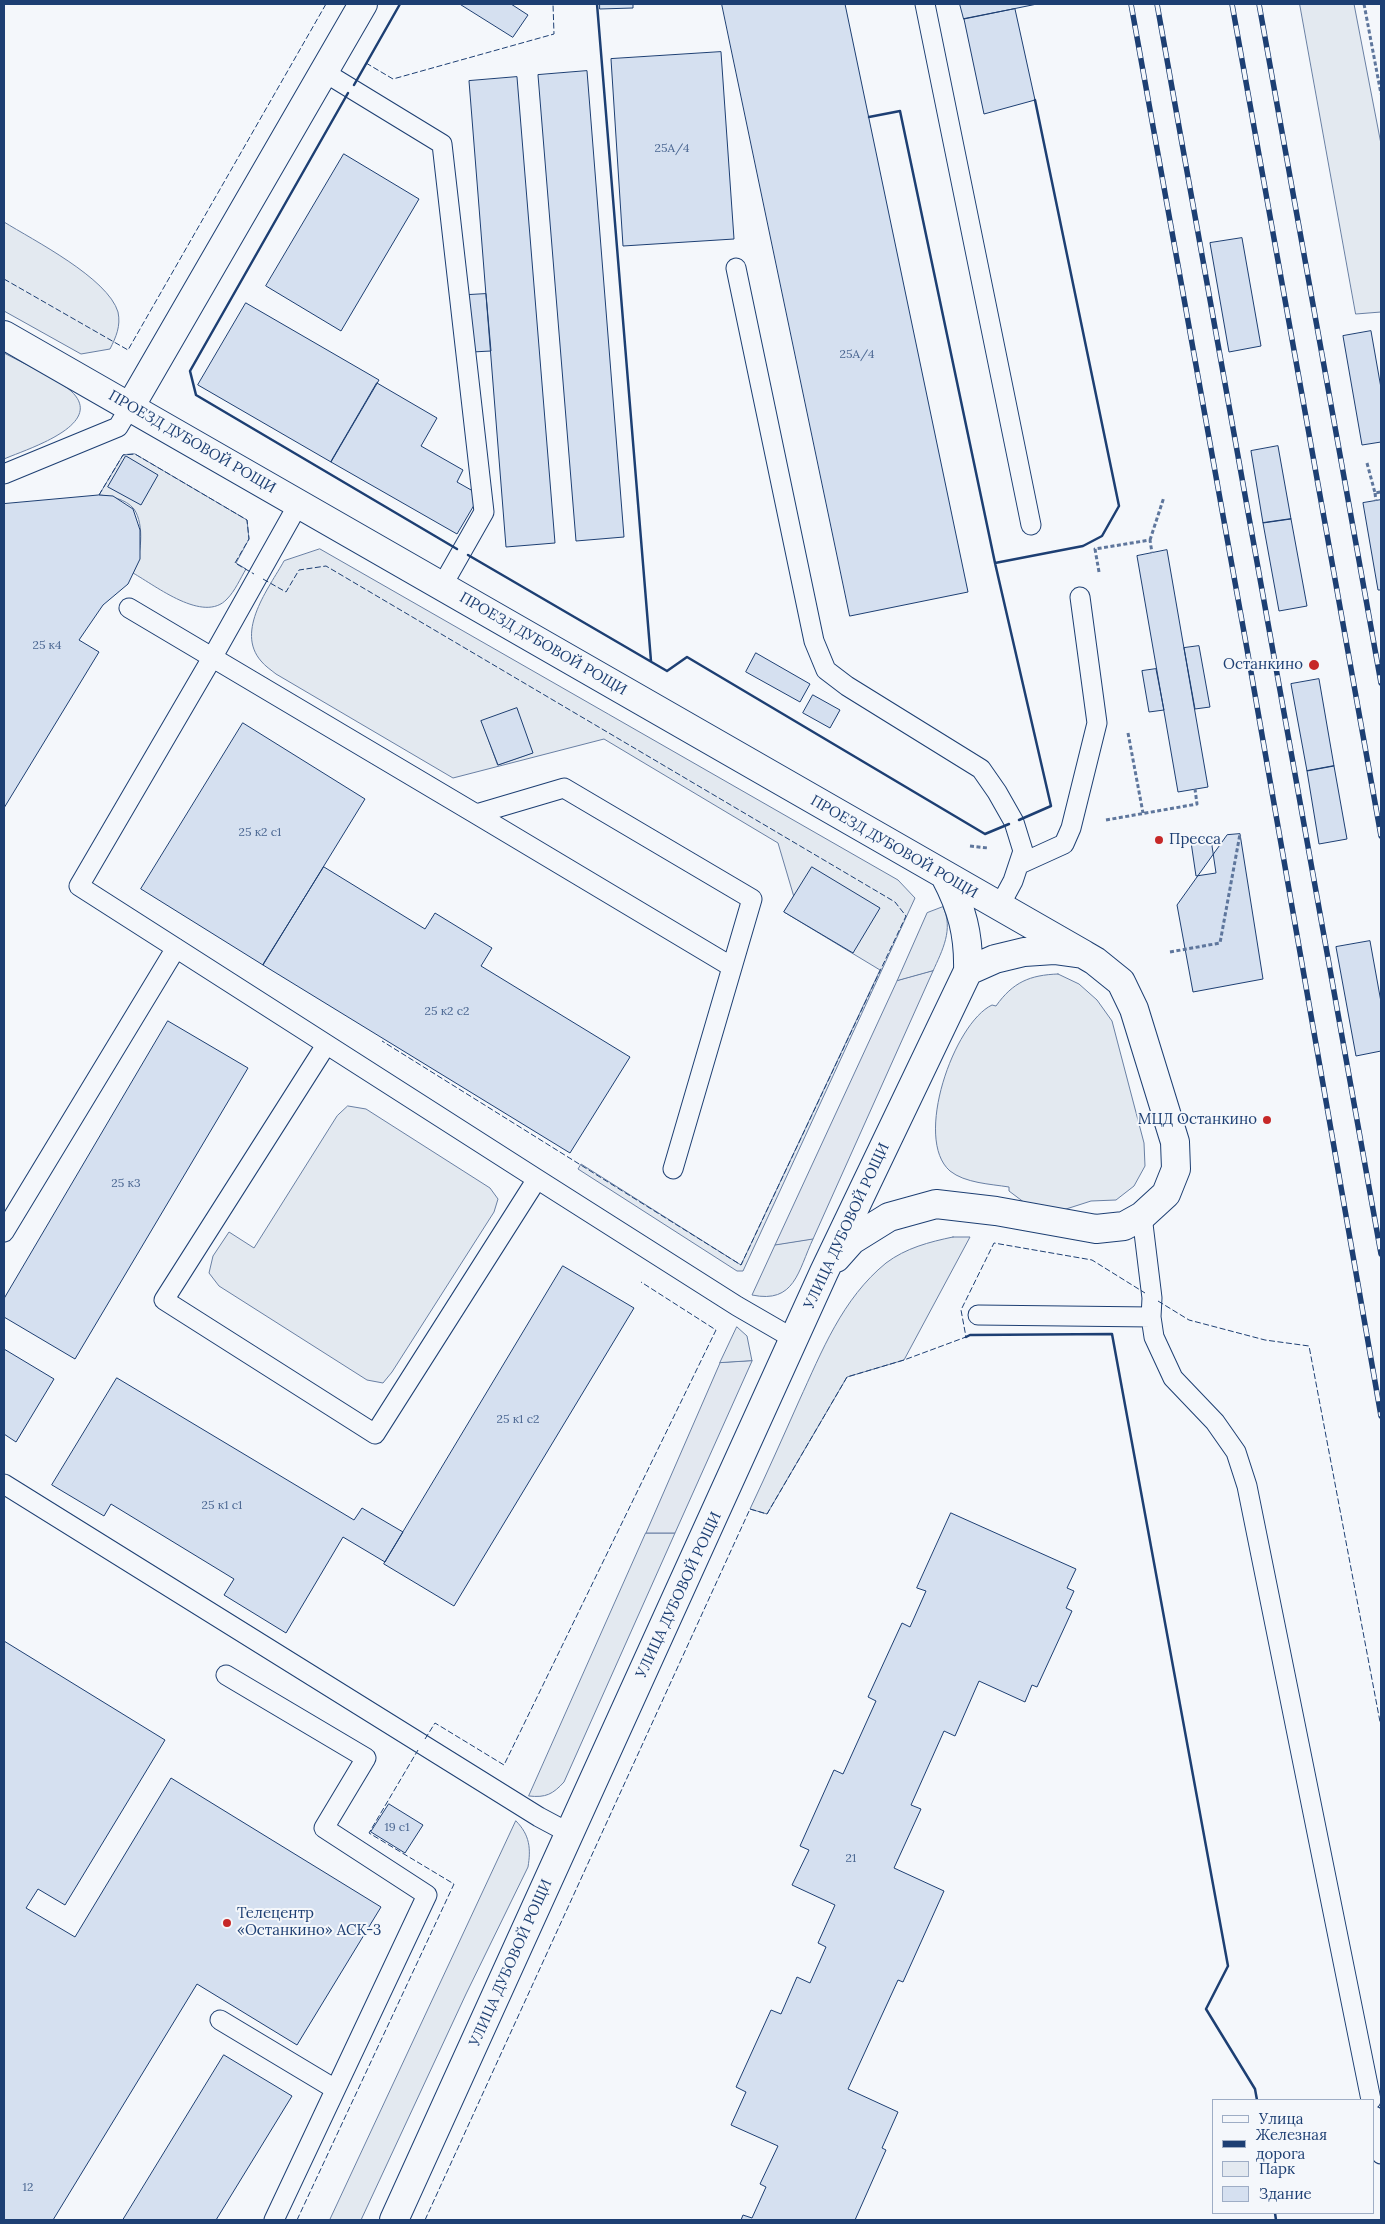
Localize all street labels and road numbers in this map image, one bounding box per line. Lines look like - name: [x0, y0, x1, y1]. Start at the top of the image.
- street label: ПРОЕЗД ДУБОВОЙ РОЩИ: [105, 387, 279, 497]
- street label: ПРОЕЗД ДУБОВОЙ РОЩИ: [456, 589, 630, 699]
- street label: ПРОЕЗД ДУБОВОЙ РОЩИ: [807, 792, 981, 902]
- street label: УЛИЦА ДУБОВОЙ РОЩИ: [801, 1140, 893, 1312]
- street label: УЛИЦА ДУБОВОЙ РОЩИ: [633, 1509, 725, 1681]
- street label: УЛИЦА ДУБОВОЙ РОЩИ: [466, 1877, 556, 2049]

